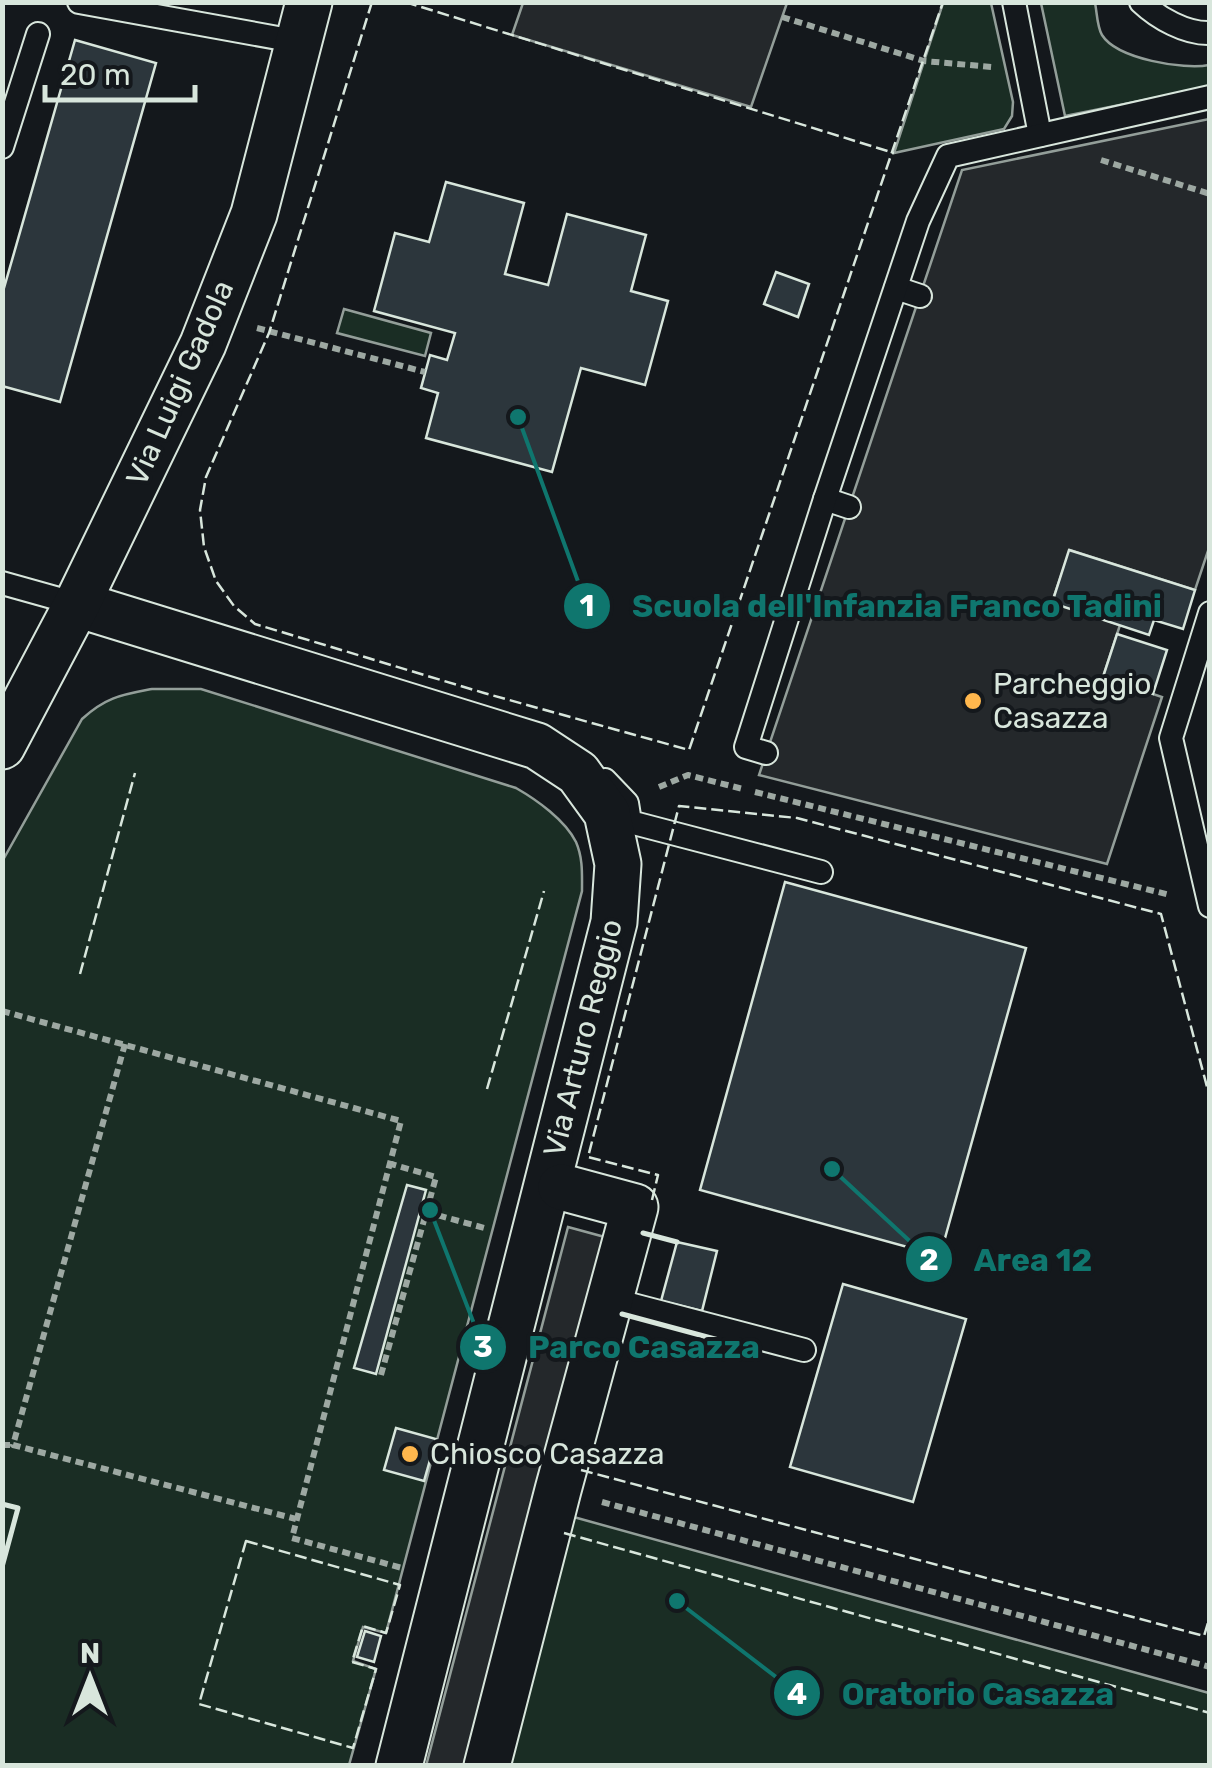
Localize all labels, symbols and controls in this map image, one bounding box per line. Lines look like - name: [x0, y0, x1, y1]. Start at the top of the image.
- scale bar: [45, 40, 195, 102]
- text: 20 m: [60, 57, 131, 93]
- street label: Via Luigi Gadola: [119, 275, 241, 491]
- callout: Scuola dell'Infanzia Franco Tadini: [562, 575, 1182, 637]
- text: Scuola dell'Infanzia Franco Tadini: [632, 587, 1162, 625]
- text: 1: [580, 588, 594, 624]
- place label: Parcheggio Casazza: [993, 666, 1152, 736]
- marker: Parcheggio Casazza: [962, 690, 984, 712]
- street label: Via Arturo Reggio: [536, 916, 630, 1160]
- callout: Area 12: [904, 1228, 1112, 1290]
- text: Area 12: [974, 1241, 1092, 1279]
- text: 2: [919, 1242, 939, 1278]
- callout: Parco Casazza: [458, 1316, 780, 1378]
- text: Parco Casazza: [528, 1328, 760, 1366]
- text: 3: [473, 1329, 493, 1365]
- place label: Chiosco Casazza: [430, 1436, 665, 1472]
- marker: Chiosco Casazza: [399, 1443, 421, 1465]
- north arrow: [40, 1628, 140, 1728]
- text: N: [80, 1637, 100, 1670]
- callout: Oratorio Casazza: [772, 1662, 1134, 1724]
- text: Oratorio Casazza: [842, 1675, 1114, 1713]
- text: 4: [787, 1676, 807, 1712]

